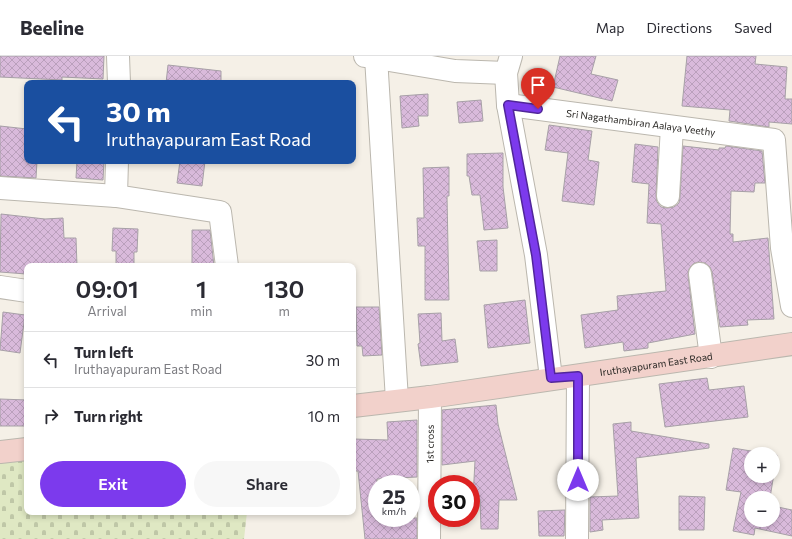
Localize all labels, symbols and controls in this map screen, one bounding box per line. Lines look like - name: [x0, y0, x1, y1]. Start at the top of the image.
- text: Beeline: [20, 16, 84, 39]
- text: Map: [596, 19, 625, 36]
- text: Directions: [647, 19, 712, 36]
- text: Saved: [734, 19, 772, 36]
- pin: [521, 68, 555, 109]
- icon: arrive: [527, 74, 549, 96]
- text: 30 m: [106, 94, 171, 128]
- icon: left: [40, 96, 92, 148]
- street label: Sri Nagathambiran Aalaya Veethy: [566, 107, 716, 138]
- text: Iruthayapuram East Road: [106, 128, 311, 150]
- text: 09:01: [76, 274, 139, 303]
- text: 1: [196, 274, 207, 303]
- text: 130: [264, 274, 304, 303]
- text: Arrival: [87, 303, 127, 319]
- text: min: [190, 303, 212, 319]
- text: m: [279, 303, 290, 319]
- text: Turn left: [74, 343, 133, 361]
- icon: left: [40, 349, 62, 371]
- street label: Iruthayapuram East Road: [599, 350, 714, 378]
- text: 30 m: [306, 351, 340, 369]
- text: Iruthayapuram East Road: [74, 361, 222, 377]
- icon: right: [40, 405, 62, 427]
- text: Turn right: [74, 407, 143, 425]
- text: 10 m: [308, 407, 340, 425]
- street label: 1st cross: [424, 424, 436, 463]
- map controls: [744, 447, 780, 527]
- button: +: [744, 447, 780, 483]
- position arrow: [557, 459, 599, 501]
- button: Exit: [40, 461, 186, 507]
- button: Share: [194, 461, 340, 507]
- speed limit sign: 30: [428, 475, 480, 527]
- text: 25: [382, 484, 406, 508]
- button: −: [744, 491, 780, 527]
- text: km/h: [382, 505, 406, 517]

